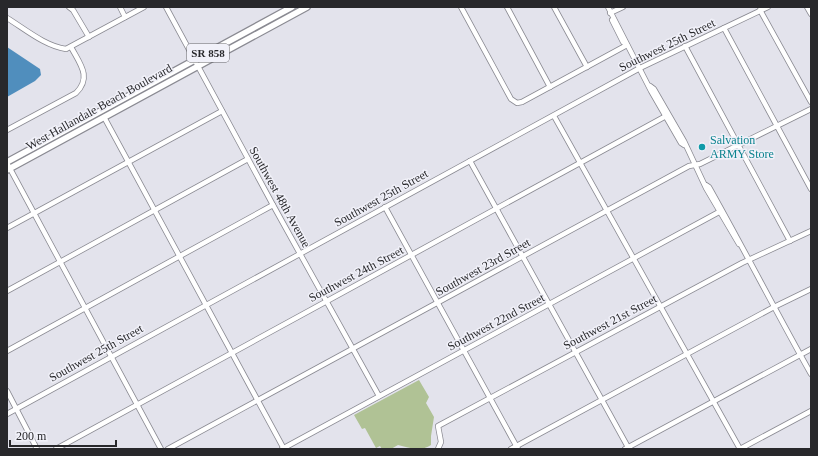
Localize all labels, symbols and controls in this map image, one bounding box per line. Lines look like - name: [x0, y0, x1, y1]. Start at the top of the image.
- street label: Southwest 25th Street: [617, 15, 718, 74]
- road number: SR 858: [187, 44, 229, 62]
- street label: West Hallandale Beach Boulevard: [24, 61, 174, 153]
- place label: Salvation ARMY Store: [710, 133, 774, 161]
- marker: Salvation ARMY Store: [697, 142, 707, 152]
- street label: Southwest 48th Avenue: [246, 144, 314, 250]
- street label: Southwest 25th Street: [332, 166, 431, 230]
- street label: Southwest 23rd Street: [433, 235, 533, 299]
- street label: Southwest 24th Street: [306, 243, 406, 305]
- street label: Southwest 22nd Street: [445, 290, 548, 354]
- street label: Southwest 21st Street: [561, 291, 660, 353]
- street label: Southwest 25th Street: [47, 321, 146, 385]
- scale bar: [10, 422, 116, 448]
- text: 200 m: [16, 429, 47, 443]

